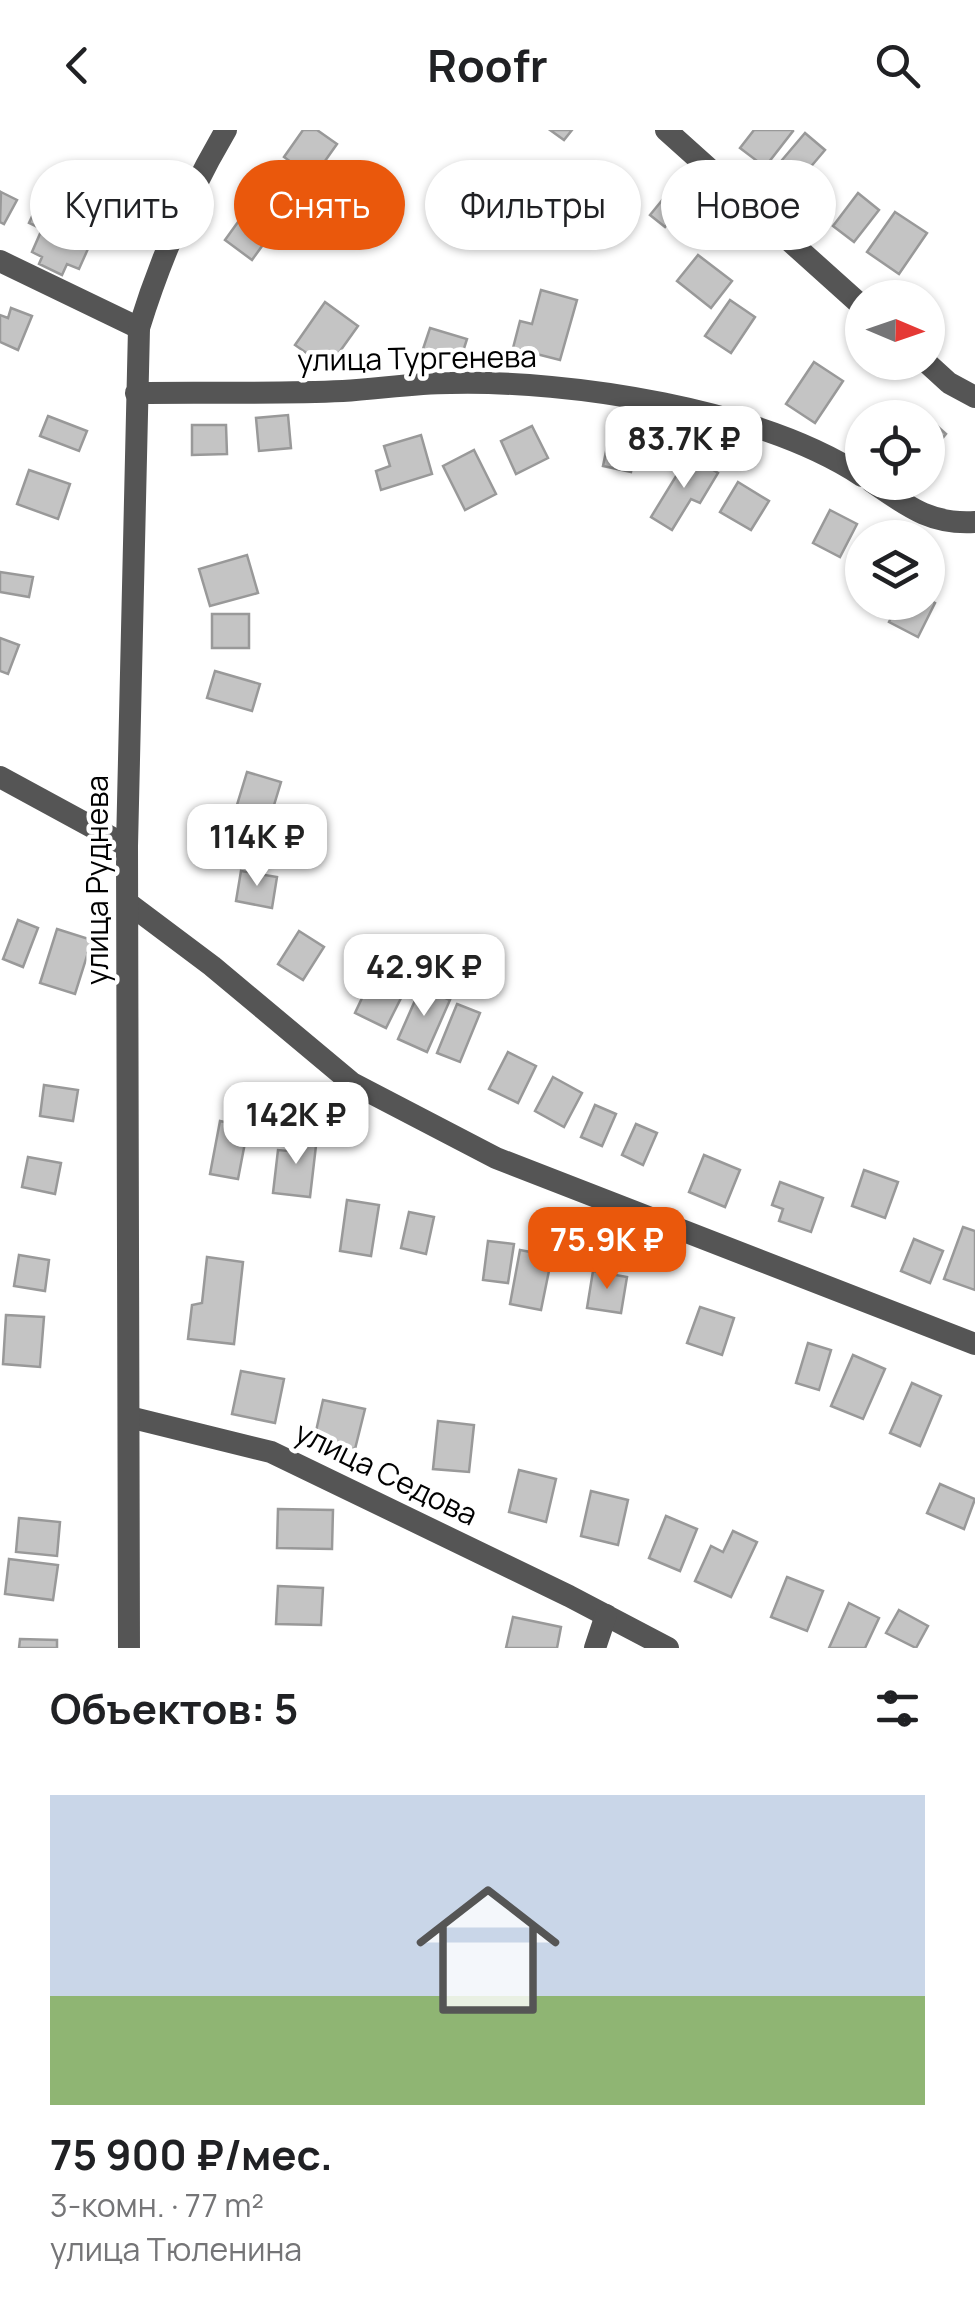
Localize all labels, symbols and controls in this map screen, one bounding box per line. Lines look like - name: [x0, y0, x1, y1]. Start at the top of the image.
- text: Roofr: [427, 34, 548, 96]
- icon: back: [50, 38, 105, 93]
- icon: search: [870, 38, 925, 93]
- chip: Купить: [30, 160, 214, 250]
- chip: Снять: [234, 160, 405, 250]
- chip: Фильтры: [425, 160, 641, 250]
- chip: Новое: [661, 160, 836, 250]
- north arrow: [845, 280, 945, 380]
- map controls: [845, 280, 945, 620]
- street label: улица Тургенева: [297, 335, 537, 380]
- button: locate: [845, 400, 945, 500]
- pin: 83.7K ₽: [592, 406, 776, 491]
- text: 83.7K ₽: [627, 416, 741, 460]
- button: layers: [845, 520, 945, 620]
- street label: улица Руднева: [76, 775, 117, 985]
- pin: 114K ₽: [176, 804, 338, 889]
- text: 114K ₽: [209, 814, 305, 858]
- pin: 42.9K ₽: [332, 934, 516, 1019]
- text: 42.9K ₽: [366, 944, 482, 988]
- pin: 142K ₽: [215, 1082, 377, 1167]
- text: 142K ₽: [246, 1092, 346, 1136]
- pin: 75.9K ₽: [515, 1207, 699, 1292]
- text: 75.9K ₽: [550, 1217, 664, 1261]
- street label: улица Седова: [289, 1411, 485, 1535]
- text: Объектов: 5: [50, 1679, 298, 1737]
- icon: filters: [870, 1681, 925, 1736]
- icon: home: [398, 1860, 578, 2040]
- text: 75 900 ₽/мес.: [50, 2125, 333, 2183]
- text: 3-комн. · 77 m²: [50, 2183, 264, 2227]
- text: улица Тюленина: [50, 2227, 302, 2271]

